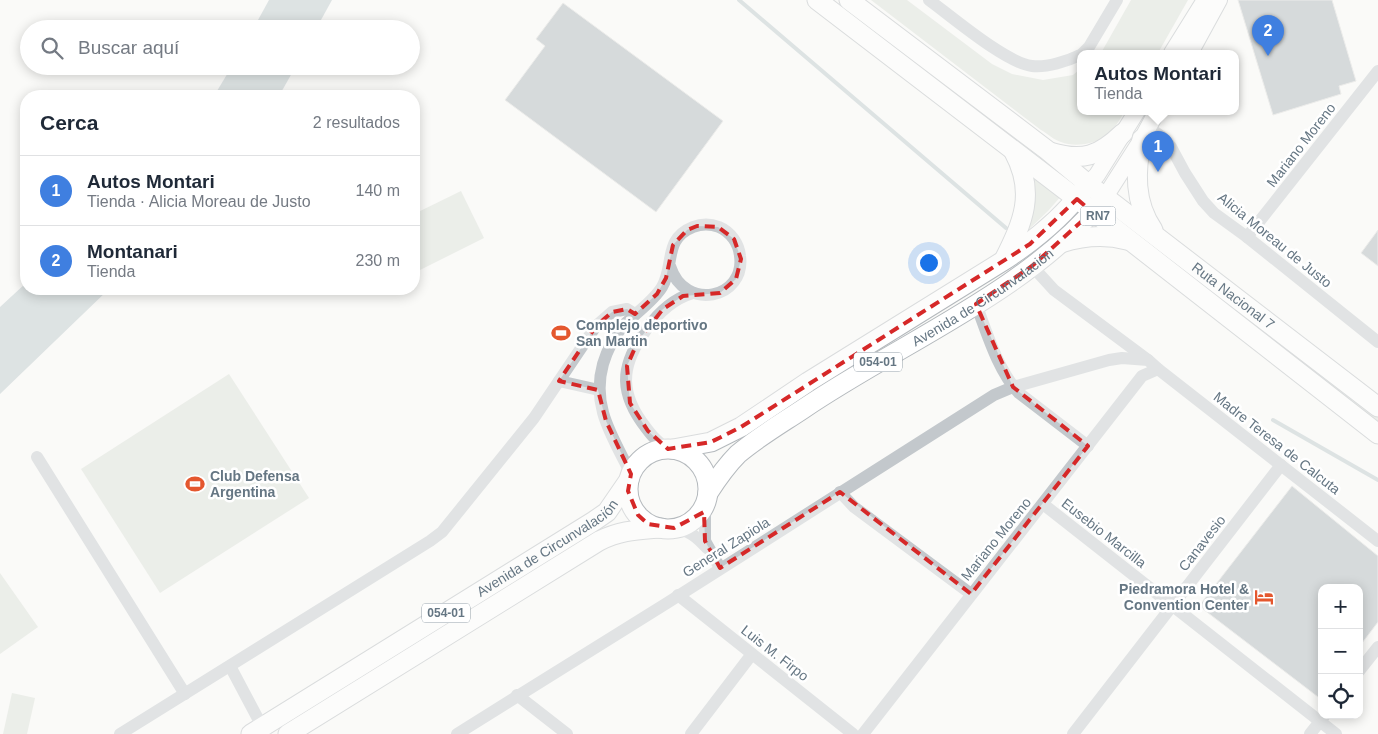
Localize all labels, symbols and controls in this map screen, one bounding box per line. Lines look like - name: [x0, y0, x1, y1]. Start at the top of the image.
- pin: 2: [1252, 15, 1284, 56]
- search box: [20, 20, 420, 75]
- icon: search: [38, 34, 66, 62]
- text: Buscar aquí: [78, 37, 179, 58]
- popup: [1077, 50, 1239, 115]
- text: Autos Montari: [1094, 63, 1222, 84]
- text: Tienda: [1094, 85, 1142, 102]
- street label: Mariano Moreno: [1263, 100, 1339, 190]
- text: Cerca: [40, 111, 98, 134]
- text: 2 resultados: [313, 114, 400, 131]
- pin: 1: [1142, 131, 1174, 172]
- text: Autos Montari: [87, 171, 215, 192]
- text: 1: [52, 182, 60, 199]
- text: 140 m: [356, 182, 400, 199]
- street label: Alicia Moreau de Justo: [1215, 189, 1335, 291]
- text: Tienda · Alicia Moreau de Justo: [87, 193, 311, 210]
- road number: RN7: [1080, 207, 1116, 226]
- text: Montanari: [87, 241, 178, 262]
- street label: Avenida de Circunvalación: [909, 245, 1056, 349]
- your location: [916, 250, 942, 276]
- text: 2: [52, 252, 60, 269]
- text: 230 m: [356, 252, 400, 269]
- street label: Ruta Nacional 7: [1189, 259, 1278, 333]
- text: Tienda: [87, 263, 135, 280]
- place label: Complejo deportivo San Martin: [576, 317, 707, 349]
- sports icon: Complejo deportivo San Martin: [550, 322, 572, 344]
- road number: 054-01: [854, 352, 902, 372]
- street label: Madre Teresa de Calcuta: [1211, 389, 1344, 498]
- place label: Club Defensa Argentina: [210, 468, 300, 500]
- sports icon: Club Defensa Argentina: [184, 473, 206, 495]
- street label: Mariano Moreno: [958, 494, 1034, 584]
- street label: Eusebio Marcilla: [1059, 495, 1150, 571]
- street label: Avenida de Circunvalación: [474, 497, 621, 600]
- street label: Canavesio: [1175, 512, 1229, 574]
- street label: General Zapiola: [680, 514, 773, 580]
- place label: Piedramora Hotel & Convention Center: [1119, 581, 1250, 613]
- map controls: [1318, 584, 1363, 719]
- button: +: [1318, 584, 1363, 629]
- hotel icon: Piedramora Hotel & Convention Center: [1253, 586, 1275, 608]
- road number: 054-01: [422, 604, 470, 622]
- street label: Luis M. Firpo: [738, 622, 812, 684]
- button: −: [1318, 629, 1363, 674]
- button: locate: [1318, 674, 1363, 719]

